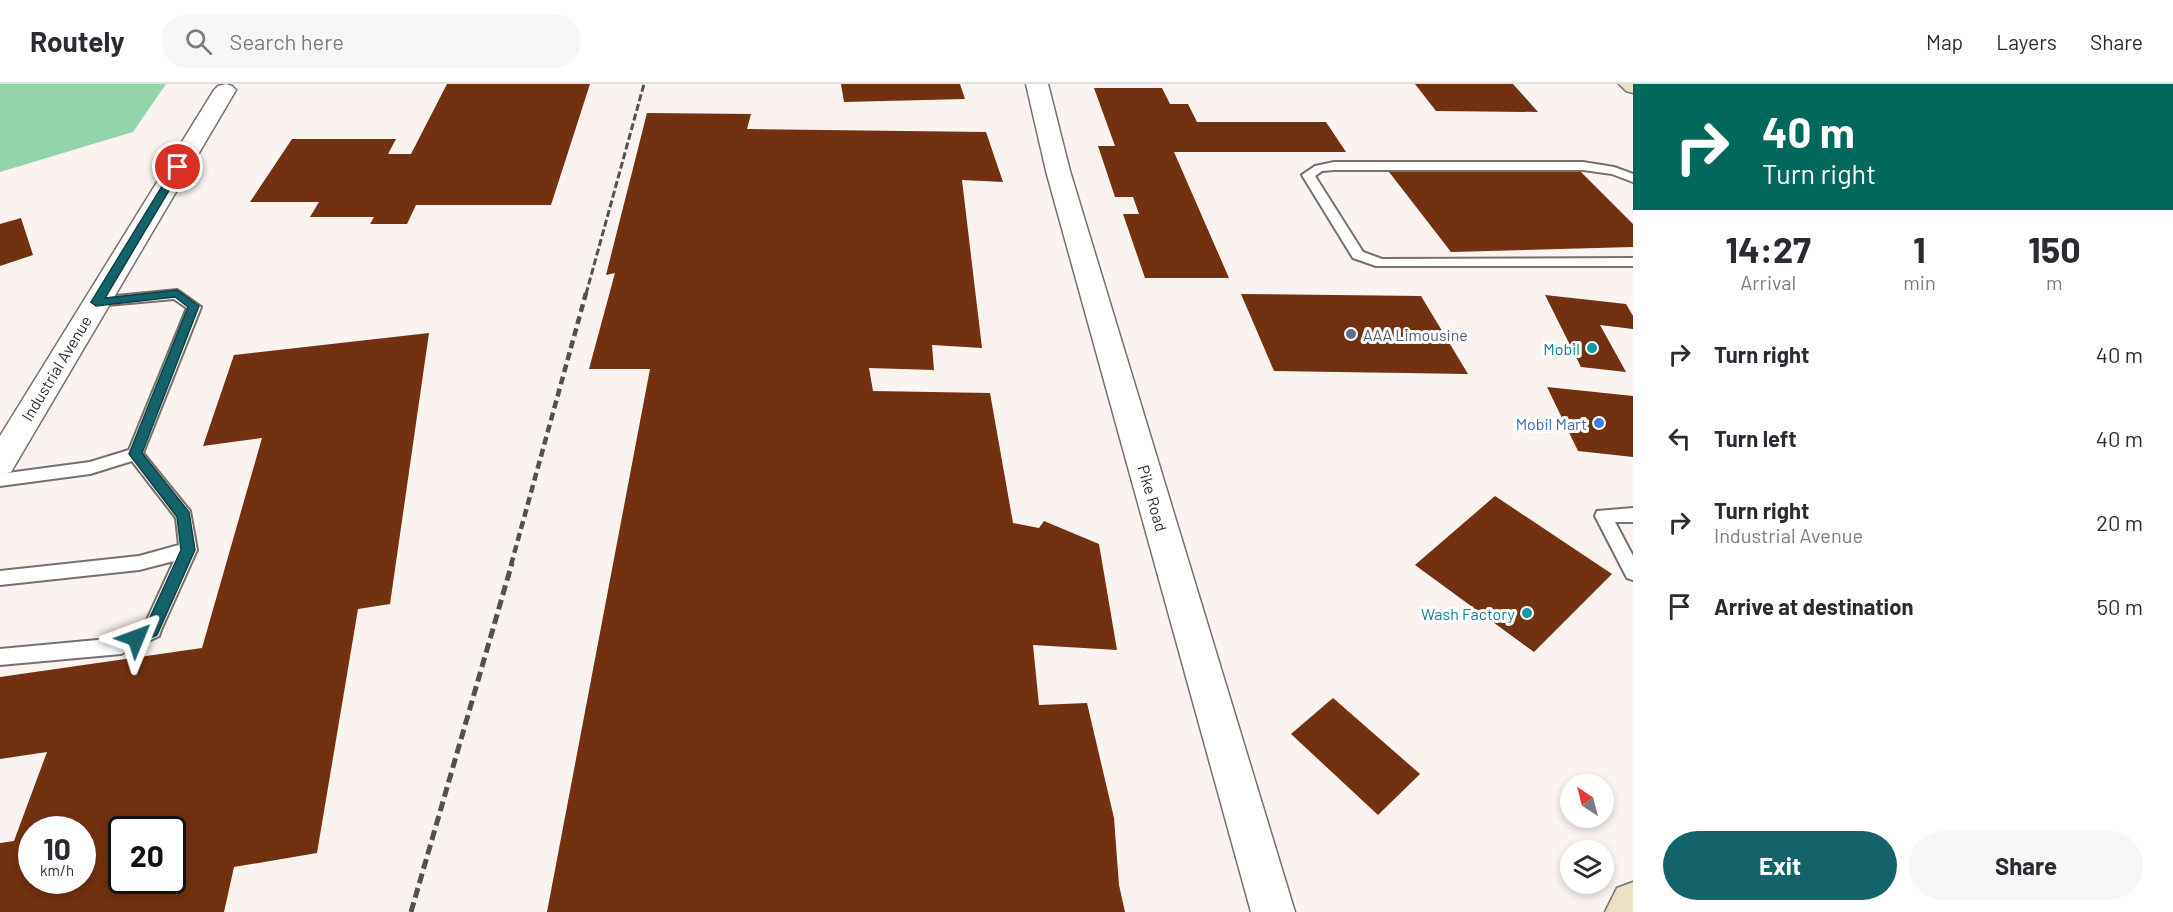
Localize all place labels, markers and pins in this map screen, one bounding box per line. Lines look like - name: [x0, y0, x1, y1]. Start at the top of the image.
- pin: [152, 141, 203, 192]
- place label: AAA Limousine: [1363, 325, 1468, 344]
- marker: AAA Limousine: [1344, 327, 1358, 341]
- place label: Mobil: [1543, 339, 1580, 358]
- marker: Mobil: [1585, 341, 1599, 355]
- place label: Mobil Mart: [1516, 414, 1587, 433]
- marker: Mobil Mart: [1592, 416, 1606, 430]
- place label: Wash Factory: [1421, 604, 1516, 623]
- marker: Wash Factory: [1520, 606, 1534, 620]

